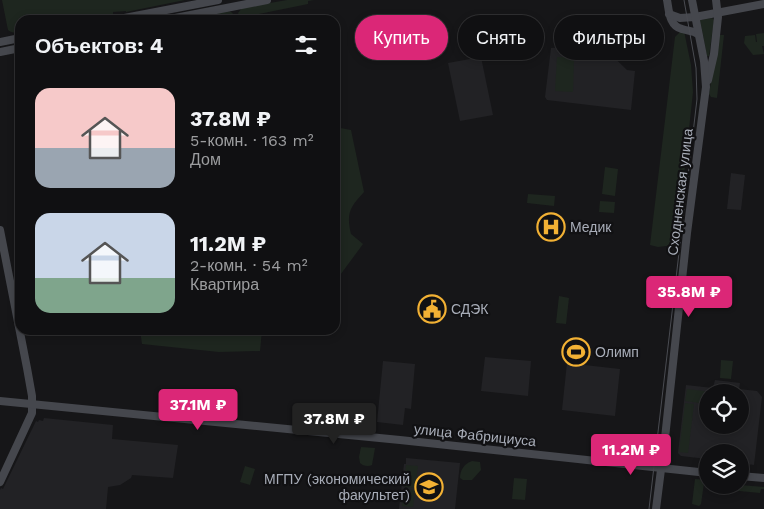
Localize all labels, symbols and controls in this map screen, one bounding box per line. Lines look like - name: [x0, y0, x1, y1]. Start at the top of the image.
- chip: Купить: [355, 15, 448, 60]
- chip: Снять: [458, 15, 544, 60]
- chip: Фильтры: [554, 15, 664, 60]
- icon: filters: [292, 31, 320, 59]
- text: Объектов: 4: [35, 33, 163, 58]
- text: 37.8M ₽: [190, 106, 271, 131]
- icon: home: [75, 108, 135, 168]
- street label: Сходненская улица: [664, 127, 696, 256]
- text: 5-комн. · 163 m²: [190, 131, 314, 150]
- text: Дом: [190, 150, 221, 169]
- hospital icon: Медик: [536, 212, 566, 242]
- place label: Медик: [570, 219, 612, 235]
- text: 11.2M ₽: [190, 231, 266, 256]
- icon: home: [75, 233, 135, 293]
- text: 2-комн. · 54 m²: [190, 256, 308, 275]
- text: Квартира: [190, 275, 259, 294]
- pin: 35.8M ₽: [643, 276, 735, 318]
- text: 35.8M ₽: [657, 282, 721, 301]
- public building icon: СДЭК: [417, 294, 447, 324]
- place label: СДЭК: [451, 301, 489, 317]
- sports icon: Олимп: [561, 337, 591, 367]
- place label: Олимп: [595, 344, 639, 360]
- map controls: [699, 384, 749, 494]
- button: locate: [699, 384, 749, 434]
- pin: 37.1M ₽: [152, 388, 244, 431]
- text: 37.1M ₽: [170, 395, 226, 414]
- pin: 37.8M ₽: [288, 402, 380, 445]
- text: 37.8M ₽: [303, 409, 365, 428]
- street label: улица Фабрициуса: [413, 421, 537, 449]
- pin: 11.2M ₽: [585, 434, 677, 476]
- text: 11.2M ₽: [602, 440, 660, 459]
- button: layers: [699, 444, 749, 494]
- place label: МГПУ (экономический факультет): [264, 471, 410, 503]
- school or university icon: МГПУ (экономический факультет): [414, 472, 444, 502]

